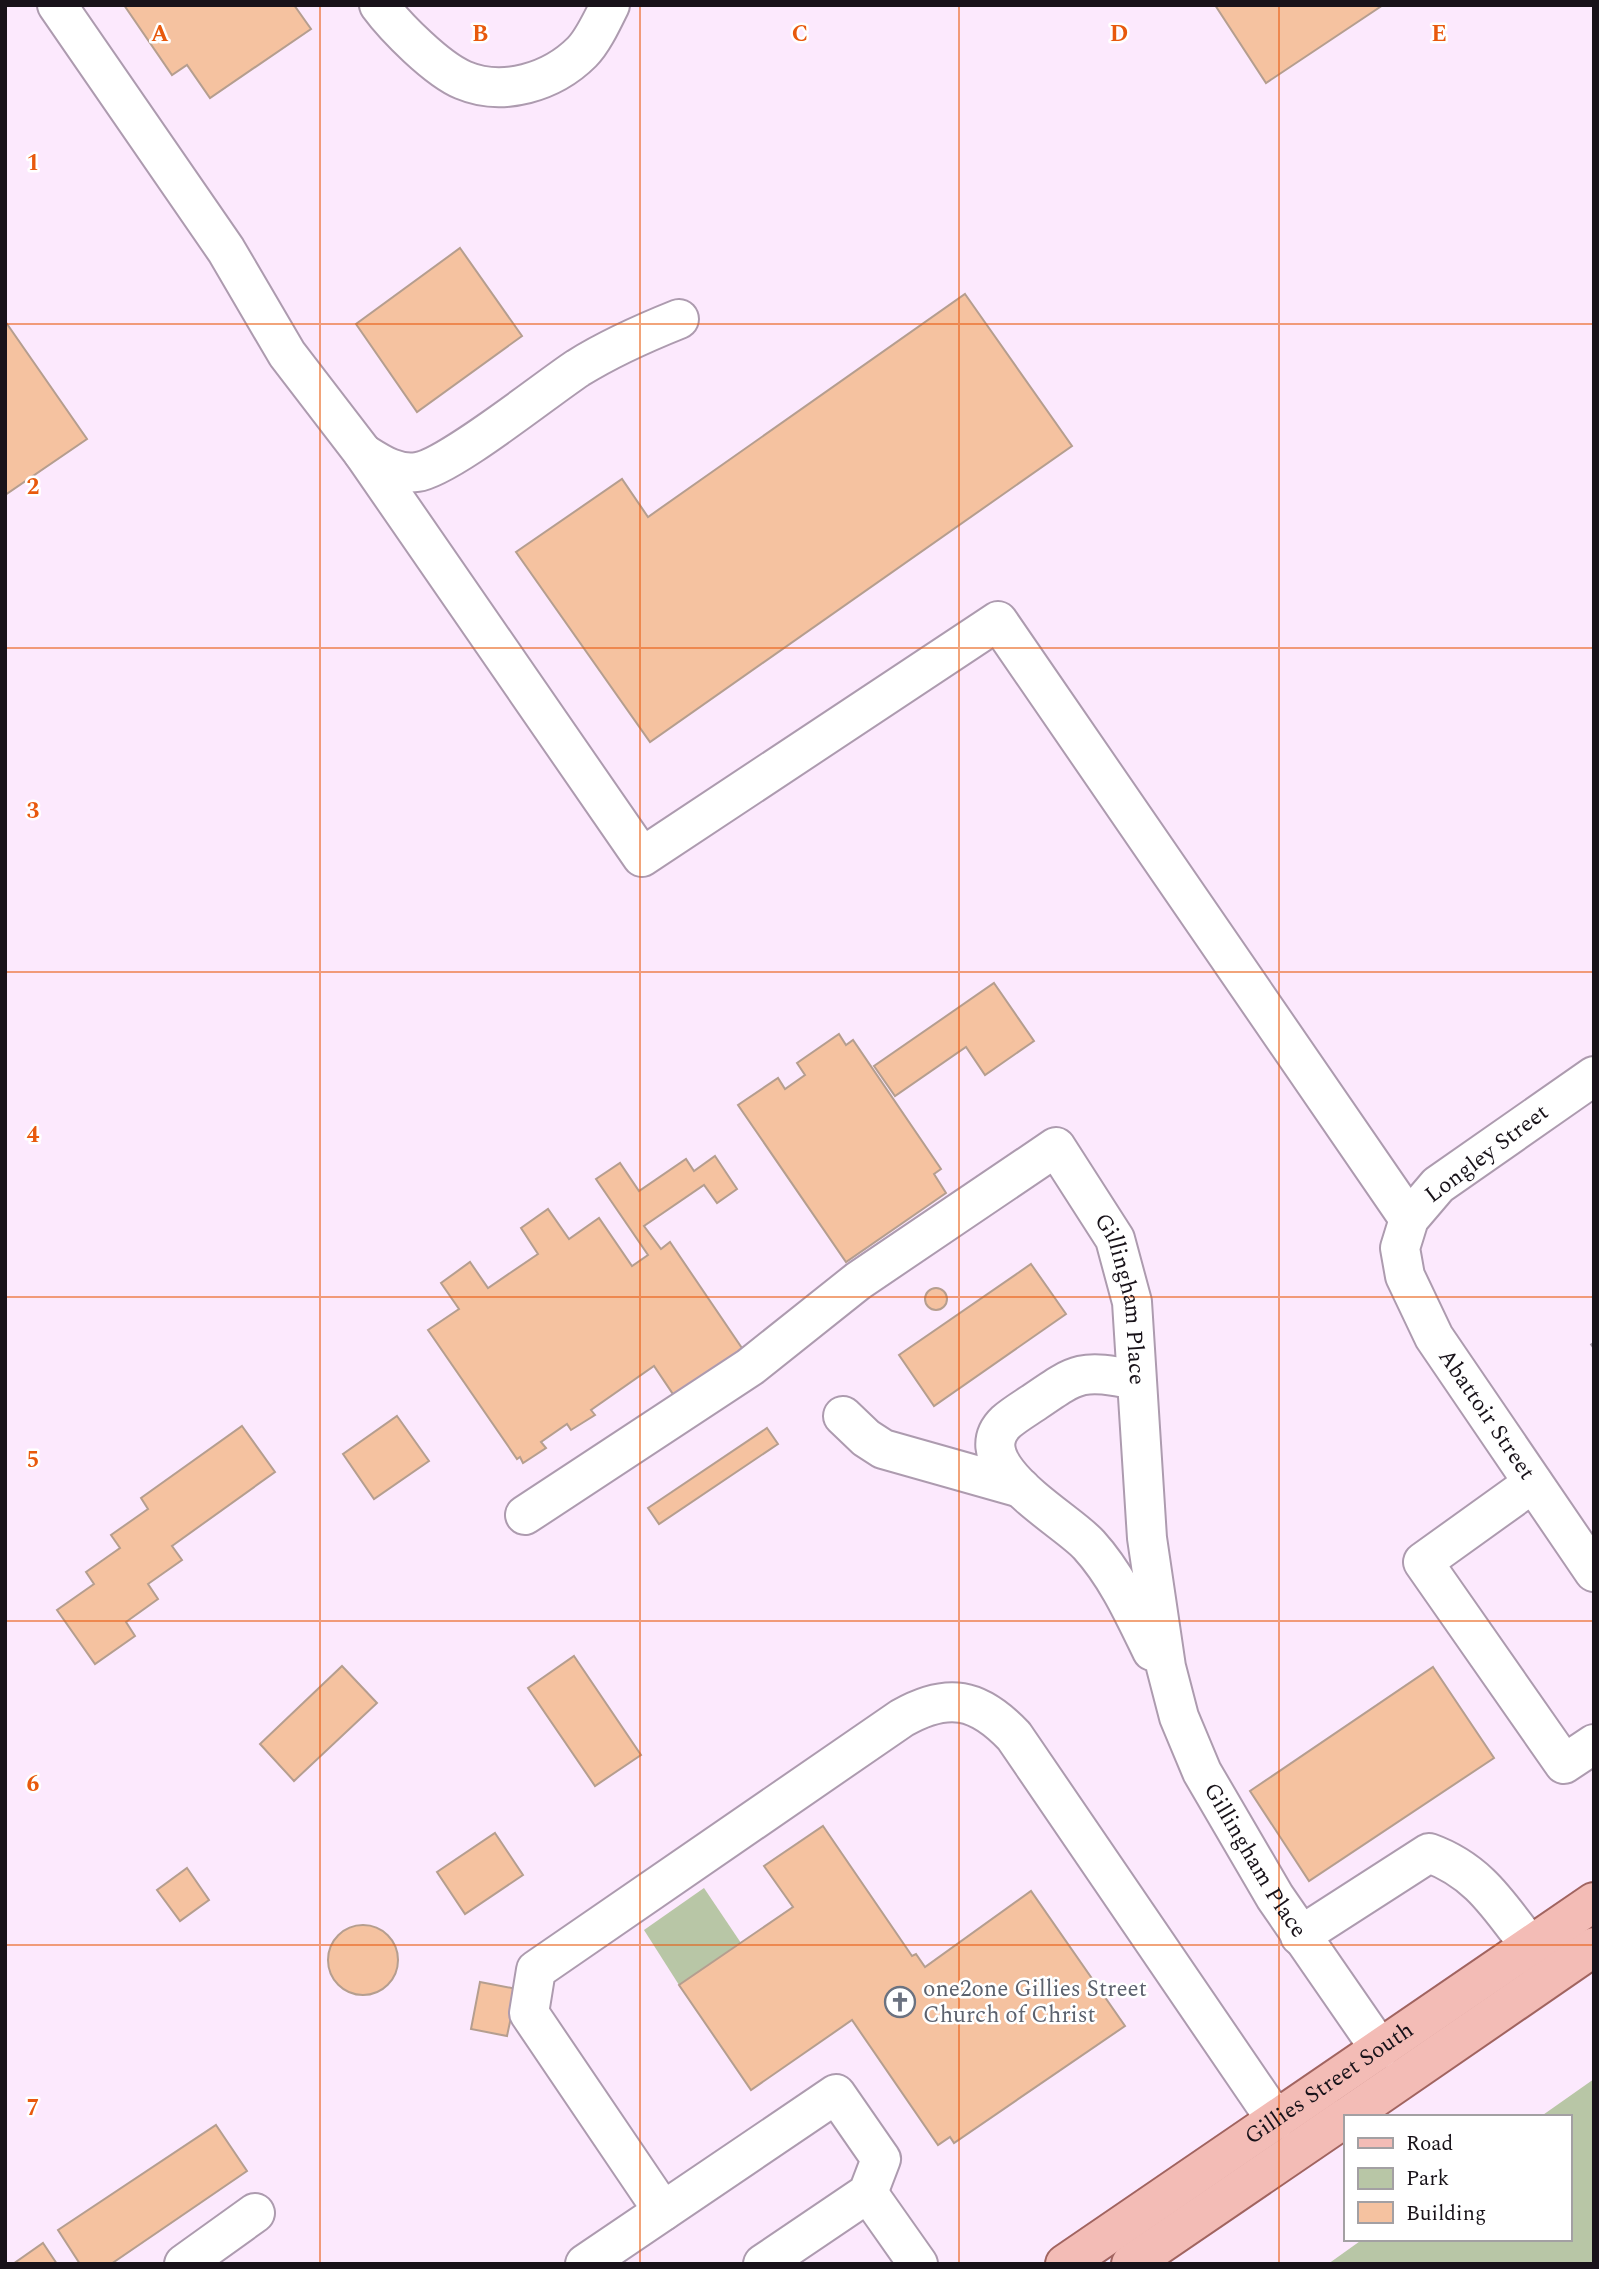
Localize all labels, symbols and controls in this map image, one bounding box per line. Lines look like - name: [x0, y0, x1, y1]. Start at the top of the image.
- text: A: [151, 17, 169, 52]
- text: B: [472, 17, 488, 52]
- text: C: [792, 17, 808, 52]
- text: D: [1110, 17, 1128, 52]
- text: E: [1431, 17, 1447, 52]
- text: 1: [27, 146, 39, 181]
- text: 2: [27, 470, 40, 505]
- text: 3: [27, 794, 40, 829]
- street label: Longley Street: [1418, 1096, 1556, 1212]
- text: 4: [27, 1118, 40, 1153]
- street label: Gillingham Place: [1085, 1206, 1155, 1386]
- street label: Abattoir Street: [1429, 1342, 1544, 1487]
- text: 5: [27, 1443, 39, 1478]
- text: 6: [27, 1767, 40, 1802]
- street label: Gillingham Place: [1194, 1776, 1316, 1945]
- place label: one2one Gillies Street Church of Christ: [923, 1972, 1147, 2033]
- church icon: one2one Gillies Street Church of Christ: [883, 1985, 917, 2019]
- street label: Gillies Street South: [1237, 2013, 1421, 2154]
- text: 7: [27, 2091, 39, 2126]
- legend: [1344, 2115, 1571, 2241]
- text: Road: [1406, 2128, 1453, 2160]
- text: Park: [1406, 2163, 1450, 2195]
- text: Building: [1406, 2198, 1486, 2230]

